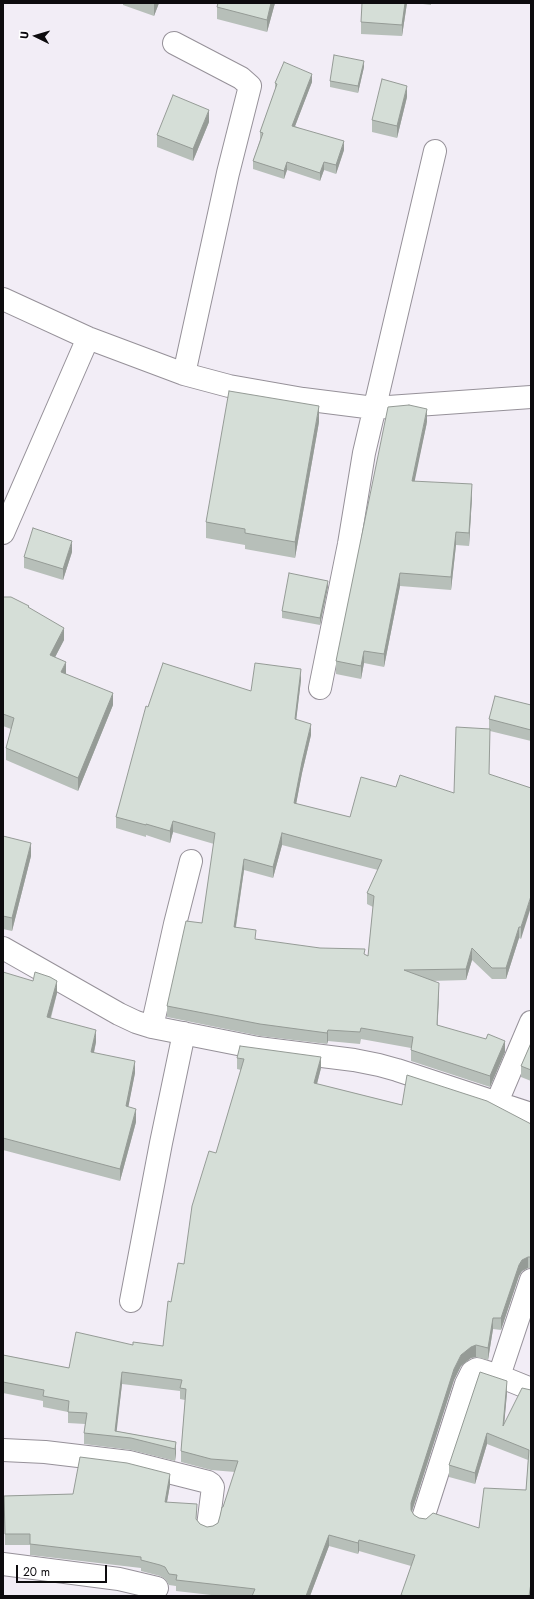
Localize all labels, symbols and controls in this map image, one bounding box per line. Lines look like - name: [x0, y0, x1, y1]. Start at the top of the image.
- north arrow: [16, 16, 56, 56]
- text: U: [16, 30, 32, 39]
- scale bar: [18, 1557, 109, 1583]
- text: 20 m: [23, 1563, 50, 1581]

